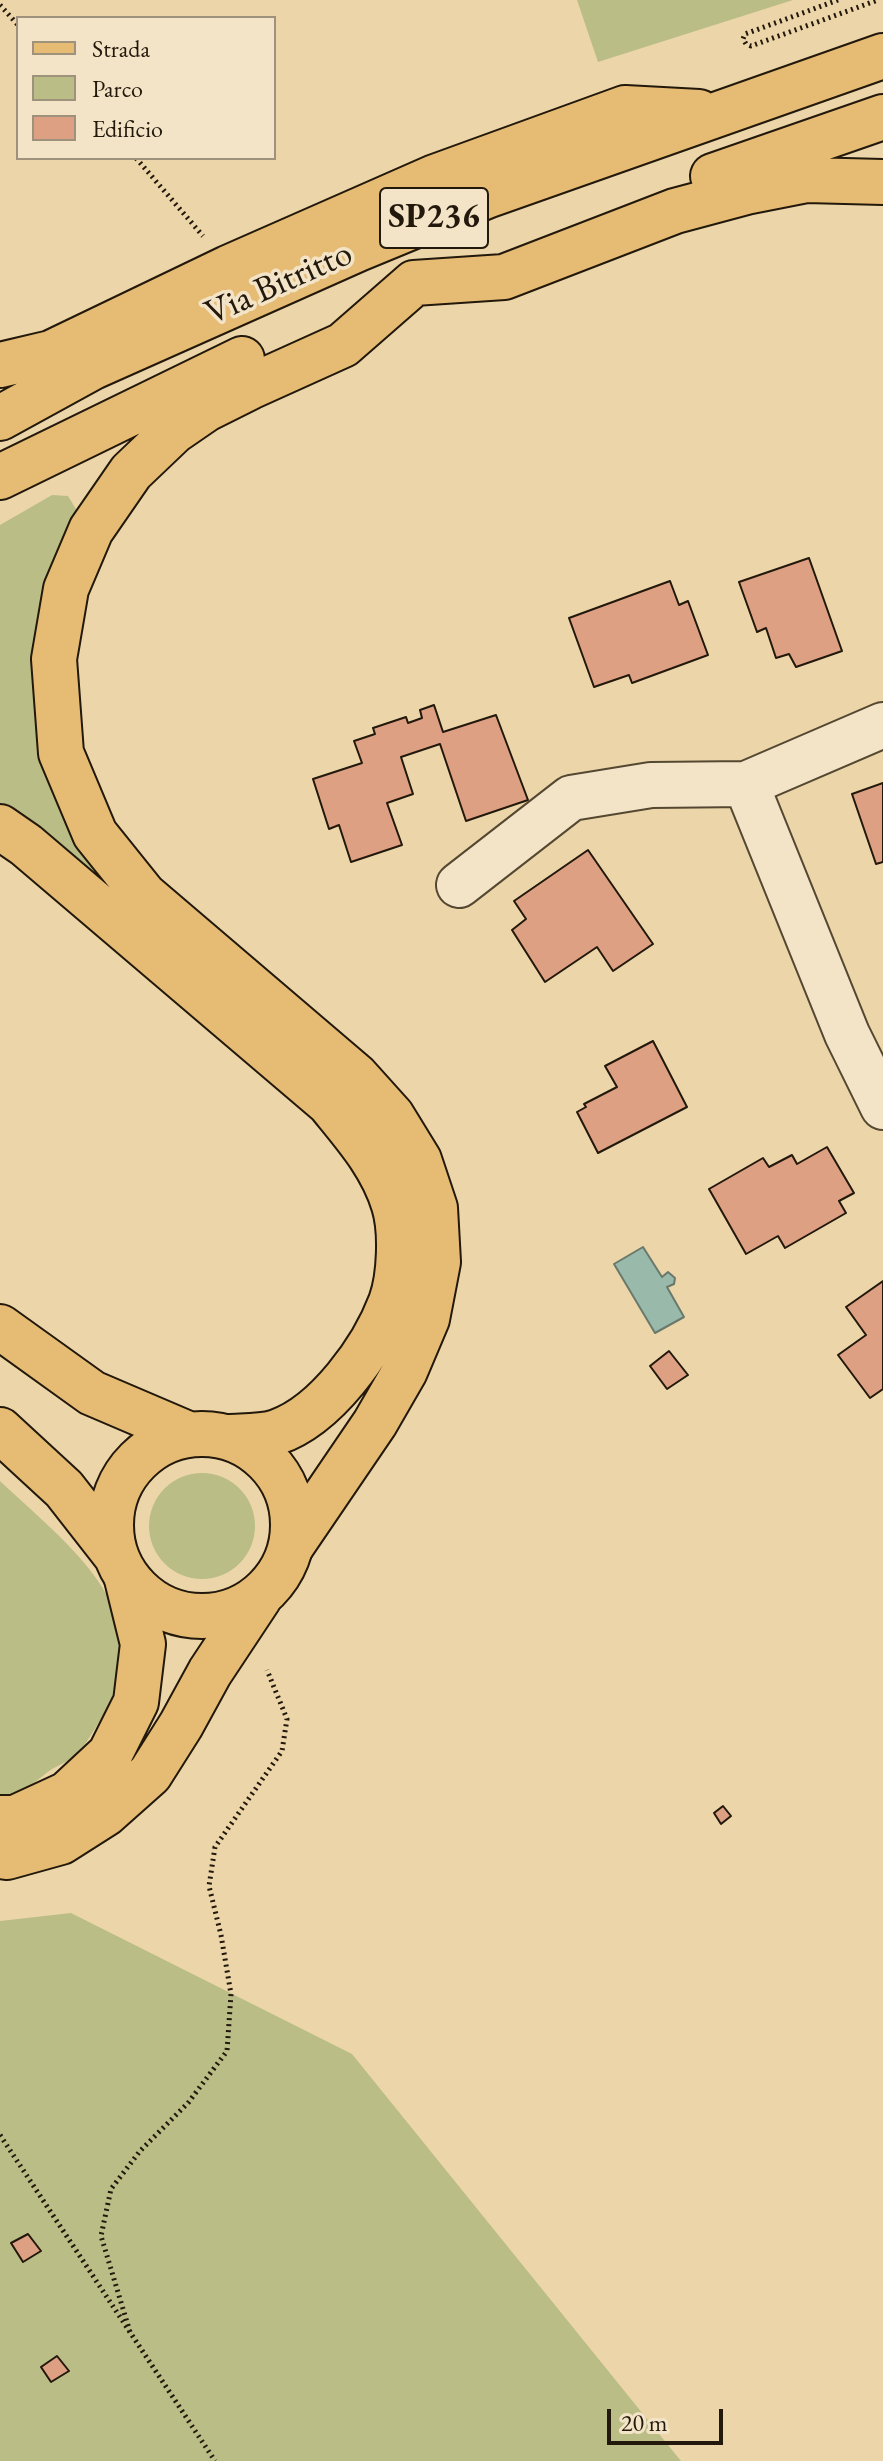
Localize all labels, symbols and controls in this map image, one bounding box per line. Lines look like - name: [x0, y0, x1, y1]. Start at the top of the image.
- legend: [16, 16, 276, 160]
- text: Strada: [92, 33, 150, 64]
- text: Parco: [92, 73, 143, 104]
- text: Edificio: [92, 113, 163, 144]
- road number: SP236: [380, 188, 488, 248]
- street label: Via Bitritto: [199, 232, 359, 336]
- scale bar: [611, 2393, 727, 2443]
- text: 20 m: [621, 2407, 668, 2438]

